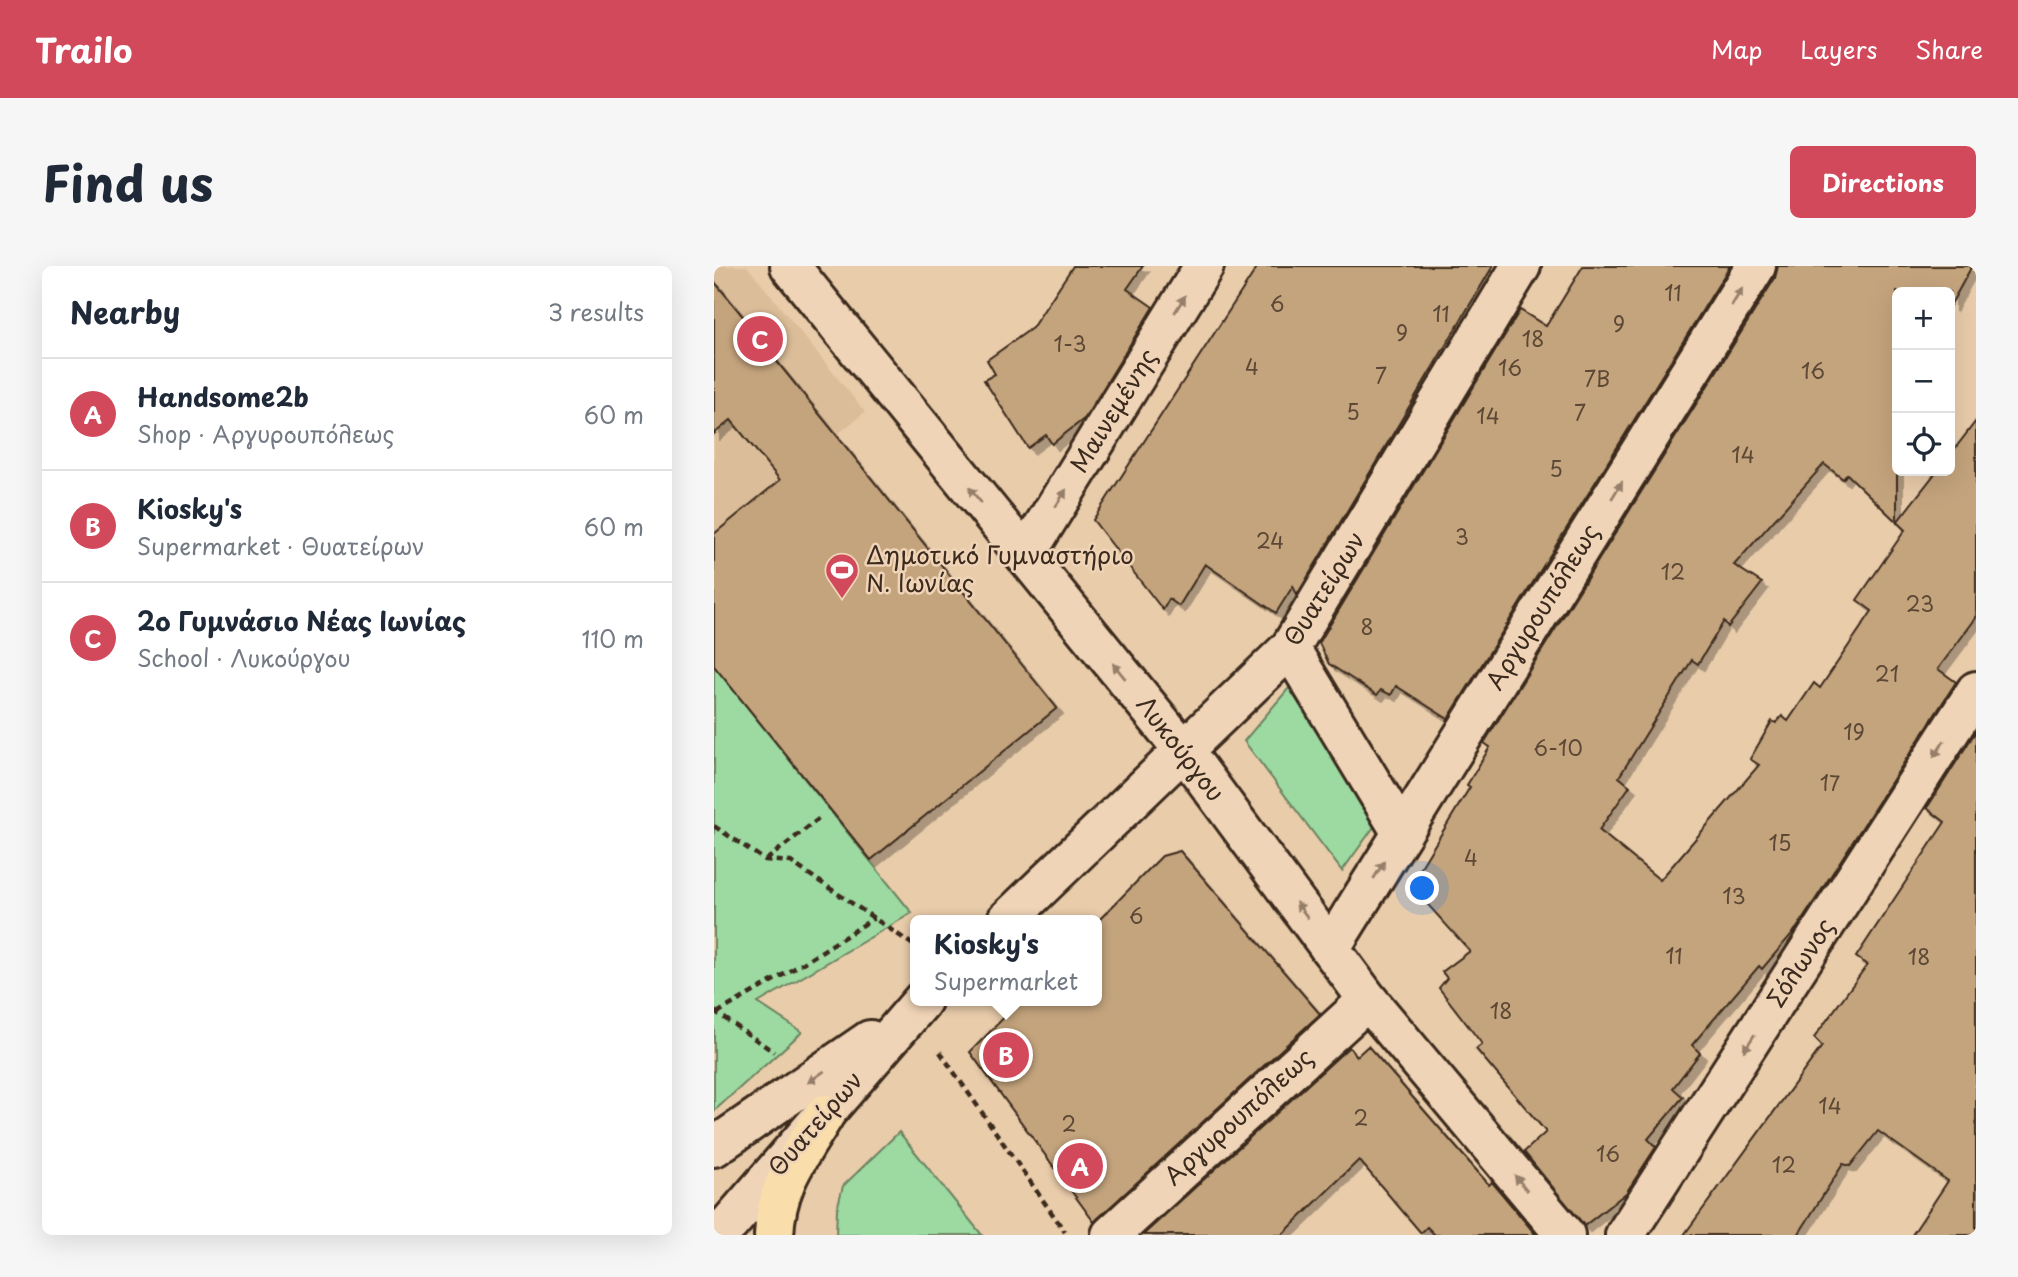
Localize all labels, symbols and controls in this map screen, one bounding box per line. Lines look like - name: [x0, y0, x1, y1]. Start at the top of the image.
- text: Trailo: [35, 24, 132, 74]
- text: Map: [1711, 31, 1762, 67]
- text: Layers: [1800, 31, 1877, 67]
- text: Share: [1915, 31, 1983, 67]
- text: Find us: [42, 145, 213, 219]
- button: Directions: [1790, 146, 1976, 218]
- house number: 11: [1664, 276, 1682, 308]
- house number: 6: [1270, 287, 1284, 319]
- one-way arrow: [1731, 287, 1744, 307]
- map controls: [1892, 287, 1955, 476]
- button: +: [1892, 287, 1955, 350]
- text: Nearby: [70, 289, 180, 334]
- text: 3 results: [548, 294, 644, 329]
- one-way arrow: [1174, 295, 1187, 314]
- house number: 11: [1432, 297, 1450, 329]
- house number: 9: [1613, 307, 1625, 339]
- pin: C: [737, 313, 783, 365]
- house number: 9: [1396, 316, 1408, 348]
- house number: 18: [1522, 322, 1544, 354]
- house number: 1-3: [1054, 327, 1086, 359]
- street label: Μαινεμένης: [1060, 341, 1165, 479]
- house number: 4: [1245, 350, 1259, 382]
- button: −: [1892, 350, 1955, 413]
- house number: 16: [1498, 351, 1522, 383]
- house number: 16: [1801, 354, 1825, 386]
- house number: 7: [1375, 359, 1387, 391]
- house number: 7Β: [1584, 362, 1610, 394]
- text: Handsome2b: [137, 377, 309, 416]
- house number: 5: [1346, 395, 1360, 427]
- house number: 7: [1574, 396, 1586, 428]
- text: A: [84, 397, 102, 432]
- text: 60 m: [584, 397, 644, 432]
- house number: 14: [1476, 399, 1500, 431]
- button: locate: [1892, 413, 1955, 476]
- text: Shop · Αργυρουπόλεως: [137, 416, 394, 451]
- house number: 14: [1731, 438, 1755, 470]
- house number: 5: [1549, 452, 1563, 484]
- one-way arrow: [1610, 480, 1623, 500]
- one-way arrow: [968, 486, 983, 504]
- one-way arrow: [1054, 488, 1067, 507]
- text: Kiosky's: [137, 489, 242, 528]
- text: B: [85, 509, 101, 544]
- text: 60 m: [584, 509, 644, 544]
- street label: Αργυρουπόλεως: [1476, 516, 1607, 696]
- house number: 3: [1455, 520, 1469, 552]
- house number: 24: [1256, 524, 1284, 556]
- street label: Θυατείρων: [1274, 524, 1373, 652]
- text: Supermarket · Θυατείρων: [137, 528, 425, 563]
- place label: Δημοτικό Γυμναστήριο Ν. Ιωνίας: [866, 536, 1134, 600]
- sports icon: Δημοτικό Γυμναστήριο Ν. Ιωνίας: [823, 551, 861, 600]
- house number: 12: [1661, 555, 1685, 587]
- house number: 23: [1906, 587, 1934, 619]
- text: 2ο Γυμνάσιο Νέας Ιωνίας: [137, 601, 466, 640]
- house number: 8: [1360, 610, 1374, 642]
- text: C: [84, 621, 102, 656]
- text: 110 m: [582, 621, 644, 656]
- text: School · Λυκούργου: [137, 640, 351, 675]
- house number: 21: [1875, 657, 1899, 689]
- one-way arrow: [1112, 663, 1127, 680]
- street label: Λυκούργου: [1129, 687, 1234, 808]
- house number: 19: [1843, 715, 1865, 747]
- house number: 6-10: [1533, 731, 1583, 763]
- one-way arrow: [1933, 739, 1946, 758]
- house number: 17: [1820, 766, 1840, 798]
- house number: 15: [1769, 826, 1791, 858]
- house number: 4: [1464, 841, 1478, 873]
- one-way arrow: [1373, 860, 1386, 880]
- your location: [1405, 871, 1439, 905]
- house number: 13: [1722, 879, 1746, 911]
- house number: 6: [1129, 899, 1143, 931]
- one-way arrow: [1294, 902, 1309, 920]
- street label: Σόλωνος: [1757, 910, 1842, 1014]
- popup: [910, 915, 1102, 1006]
- text: Kiosky's: [934, 924, 1039, 963]
- house number: 11: [1665, 939, 1683, 971]
- house number: 18: [1908, 940, 1930, 972]
- text: Supermarket: [934, 963, 1078, 998]
- house number: 18: [1490, 994, 1512, 1026]
- pin: B: [983, 1029, 1029, 1081]
- one-way arrow: [1743, 1033, 1756, 1052]
- street label: Αργυρουπόλεως: [1155, 1039, 1320, 1192]
- street label: Θυατείρων: [759, 1062, 870, 1183]
- one-way arrow: [806, 1070, 825, 1083]
- house number: 14: [1818, 1089, 1842, 1121]
- house number: 2: [1354, 1101, 1368, 1133]
- house number: 2: [1062, 1107, 1076, 1139]
- house number: 16: [1596, 1137, 1620, 1169]
- pin: A: [1057, 1140, 1103, 1192]
- house number: 12: [1772, 1148, 1796, 1180]
- one-way arrow: [1514, 1174, 1529, 1191]

